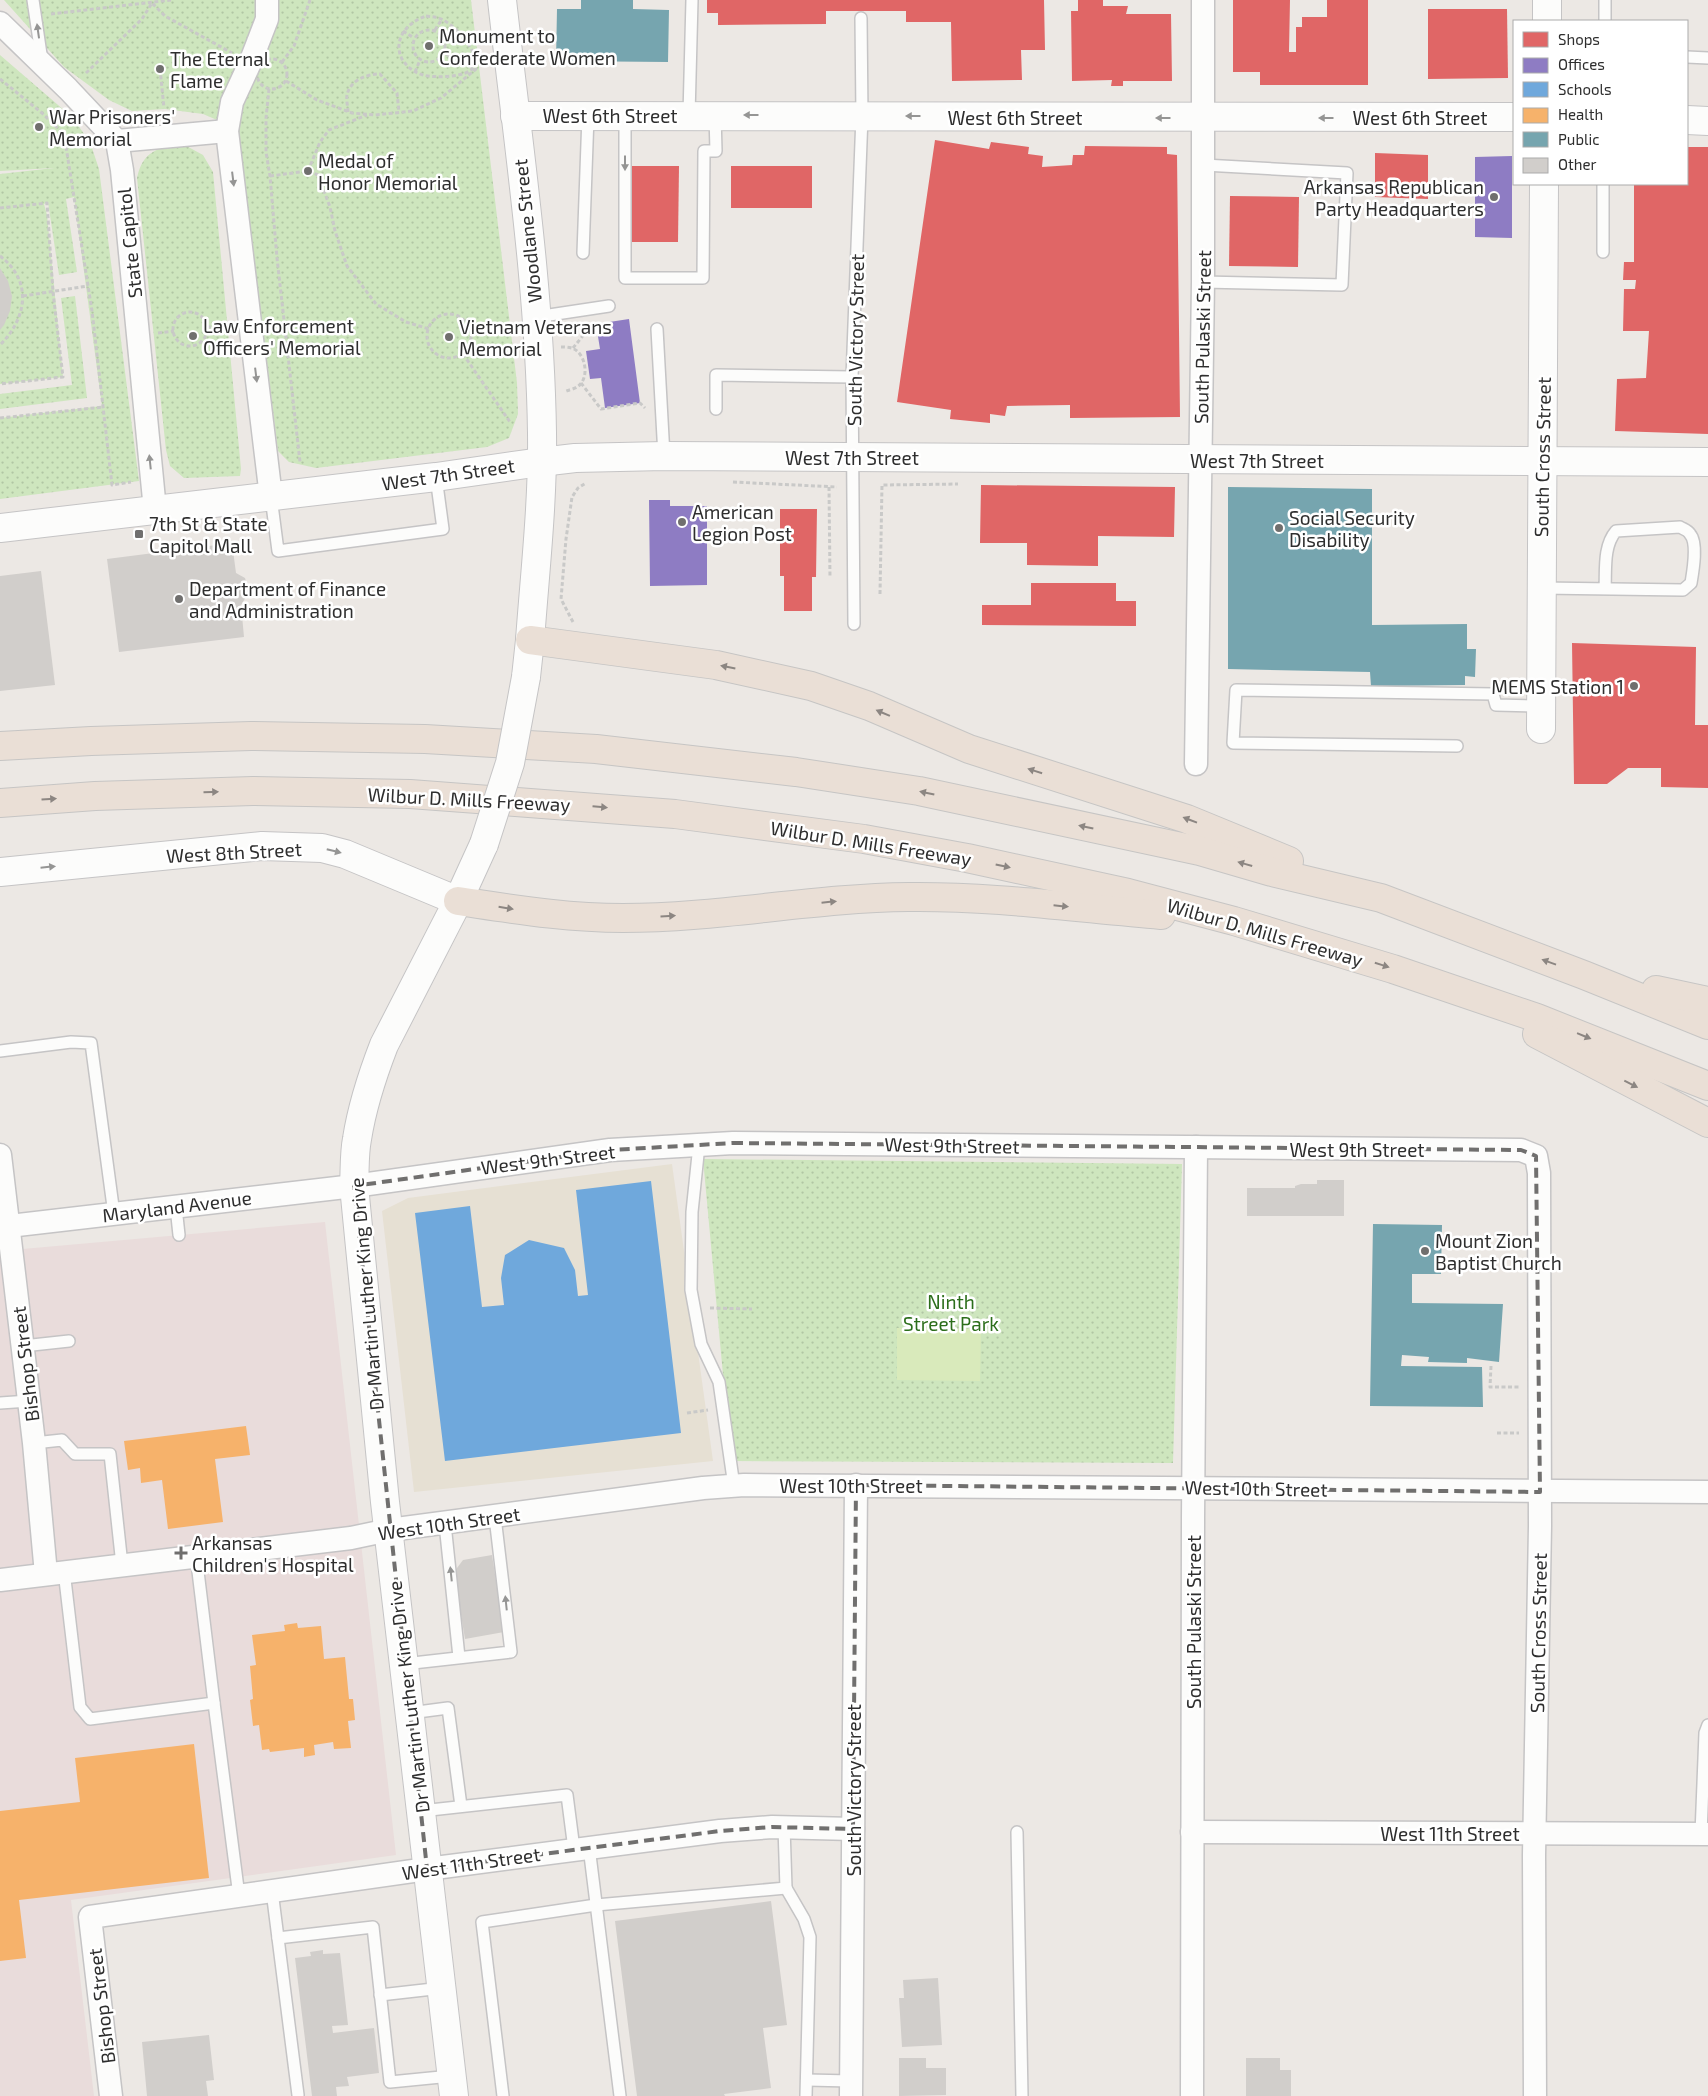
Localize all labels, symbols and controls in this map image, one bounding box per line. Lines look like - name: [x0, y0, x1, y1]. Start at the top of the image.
- legend: [1513, 20, 1688, 185]
- one-way arrow: [33, 23, 41, 39]
- place label: Monument to Confederate Women: [439, 24, 616, 69]
- text: Shops: [1558, 30, 1600, 48]
- marker: Monument to Confederate Women: [423, 40, 435, 52]
- place label: The Eternal Flame: [170, 47, 270, 92]
- text: Offices: [1558, 55, 1605, 73]
- marker: The Eternal Flame: [154, 63, 166, 75]
- text: Schools: [1558, 80, 1612, 98]
- street label: West 6th Street: [542, 104, 678, 127]
- place label: War Prisoners' Memorial: [49, 105, 175, 150]
- text: Health: [1558, 105, 1603, 123]
- street label: West 6th Street: [947, 106, 1083, 129]
- street label: West 6th Street: [1352, 106, 1488, 129]
- one-way arrow: [742, 111, 758, 119]
- one-way arrow: [905, 112, 921, 120]
- one-way arrow: [1155, 114, 1171, 122]
- one-way arrow: [1317, 114, 1333, 122]
- marker: War Prisoners' Memorial: [33, 121, 45, 133]
- text: Public: [1558, 130, 1599, 148]
- place label: Medal of Honor Memorial: [318, 149, 458, 194]
- text: Other: [1558, 155, 1597, 173]
- one-way arrow: [621, 156, 629, 172]
- street label: Woodlane Street: [508, 158, 546, 304]
- marker: Medal of Honor Memorial: [302, 165, 314, 177]
- one-way arrow: [229, 171, 237, 187]
- place label: Arkansas Republican Party Headquarters: [1304, 175, 1484, 220]
- street label: State Capitol: [112, 186, 146, 299]
- marker: Arkansas Republican Party Headquarters: [1488, 191, 1500, 203]
- street label: South Pulaski Street: [1189, 250, 1215, 424]
- street label: South Victory Street: [842, 254, 868, 426]
- place label: Law Enforcement Officers' Memorial: [203, 314, 361, 359]
- place label: Vietnam Veterans Memorial: [459, 315, 612, 360]
- marker: Law Enforcement Officers' Memorial: [187, 330, 199, 342]
- marker: Vietnam Veterans Memorial: [443, 331, 455, 343]
- one-way arrow: [252, 367, 260, 383]
- street label: South Cross Street: [1529, 377, 1555, 537]
- street label: West 7th Street: [785, 446, 919, 469]
- street label: West 7th Street: [1190, 449, 1324, 472]
- one-way arrow: [146, 453, 154, 469]
- street label: West 7th Street: [380, 453, 516, 495]
- place label: American Legion Post: [692, 500, 792, 545]
- place label: Social Security Disability: [1289, 506, 1415, 551]
- place label: 7th St & State Capitol Mall: [149, 512, 268, 557]
- marker: American Legion Post: [676, 516, 688, 528]
- marker: Social Security Disability: [1273, 522, 1285, 534]
- marker: 7th St & State Capitol Mall: [133, 528, 145, 540]
- place label: Department of Finance and Administration: [189, 577, 386, 622]
- marker: Department of Finance and Administration: [173, 593, 185, 605]
- one-way arrow: [719, 663, 735, 671]
- place label: MEMS Station 1: [1491, 675, 1624, 698]
- marker: MEMS Station 1: [1628, 680, 1640, 692]
- one-way arrow: [876, 708, 890, 716]
- one-way arrow: [1027, 767, 1042, 775]
- street label: Wilbur D. Mills Freeway: [367, 782, 571, 816]
- one-way arrow: [203, 788, 219, 796]
- one-way arrow: [920, 789, 935, 797]
- one-way arrow: [41, 795, 57, 803]
- one-way arrow: [593, 803, 609, 811]
- street label: Wilbur D. Mills Freeway: [769, 816, 973, 870]
- one-way arrow: [1182, 816, 1197, 824]
- one-way arrow: [1079, 823, 1094, 831]
- street label: West 8th Street: [166, 837, 302, 867]
- one-way arrow: [326, 847, 341, 855]
- one-way arrow: [1237, 860, 1252, 868]
- one-way arrow: [996, 862, 1011, 870]
- one-way arrow: [41, 863, 57, 871]
- street label: Wilbur D. Mills Freeway: [1164, 893, 1366, 971]
- one-way arrow: [822, 898, 838, 906]
- one-way arrow: [1054, 902, 1070, 910]
- one-way arrow: [498, 905, 514, 913]
- one-way arrow: [660, 911, 676, 919]
- one-way arrow: [1541, 958, 1556, 965]
- one-way arrow: [1374, 962, 1389, 970]
- one-way arrow: [1577, 1033, 1591, 1041]
- one-way arrow: [1624, 1080, 1639, 1088]
- street label: West 9th Street: [884, 1132, 1020, 1158]
- street label: West 9th Street: [1289, 1138, 1425, 1161]
- street label: West 9th Street: [480, 1139, 616, 1179]
- street label: Dr Martin Luther King Drive: [344, 1177, 388, 1411]
- street label: Maryland Avenue: [101, 1185, 253, 1227]
- place label: Mount Zion Baptist Church: [1435, 1229, 1562, 1274]
- marker: Mount Zion Baptist Church: [1419, 1245, 1431, 1257]
- park label: Ninth Street Park: [903, 1290, 999, 1335]
- street label: Bishop Street: [7, 1305, 43, 1423]
- street label: West 10th Street: [779, 1474, 923, 1497]
- street label: West 10th Street: [1184, 1475, 1328, 1501]
- street label: West 10th Street: [376, 1502, 522, 1544]
- place label: Arkansas Children's Hospital: [192, 1531, 354, 1576]
- street label: South Pulaski Street: [1182, 1535, 1205, 1709]
- marker: Arkansas Children's Hospital: [174, 1546, 188, 1560]
- street label: South Cross Street: [1525, 1553, 1551, 1713]
- one-way arrow: [447, 1566, 455, 1582]
- street label: Dr Martin Luther King Drive: [382, 1580, 434, 1814]
- one-way arrow: [502, 1595, 510, 1611]
- street label: South Victory Street: [842, 1704, 865, 1876]
- street label: West 11th Street: [1380, 1822, 1520, 1845]
- street label: West 11th Street: [400, 1842, 542, 1884]
- street label: Bishop Street: [83, 1947, 119, 2065]

